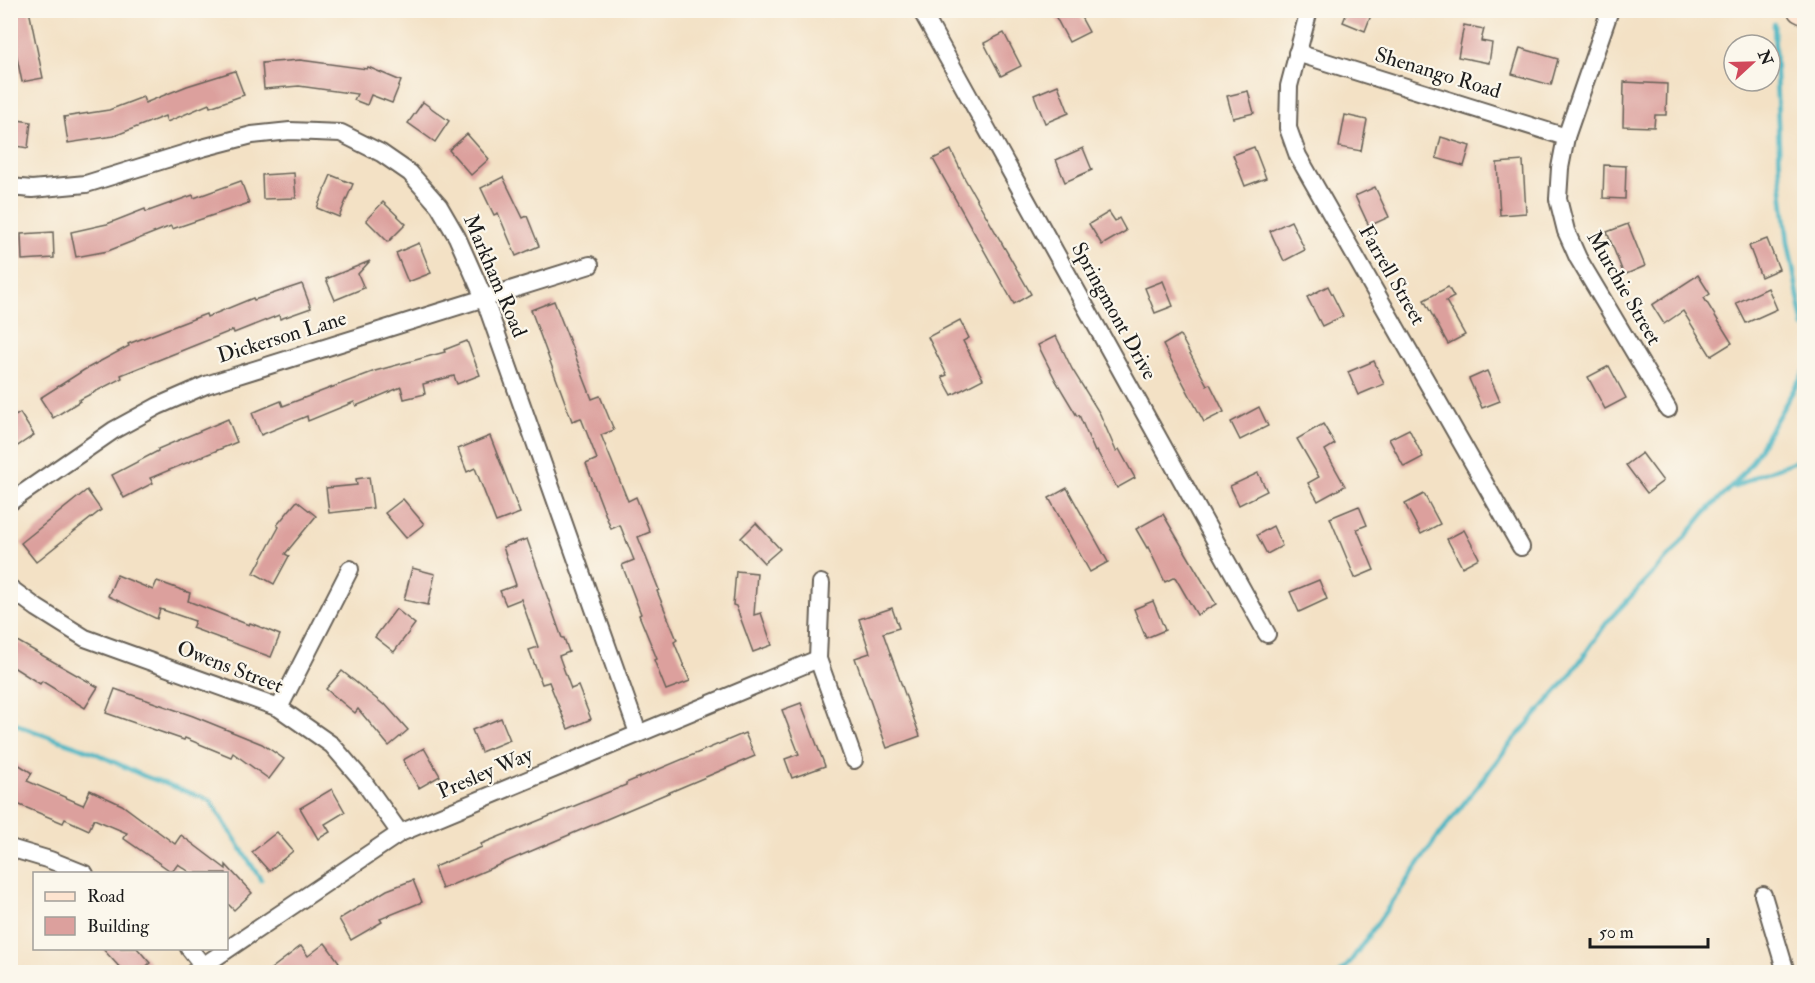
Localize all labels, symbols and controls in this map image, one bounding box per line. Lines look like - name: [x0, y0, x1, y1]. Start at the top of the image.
- north arrow: [1722, 33, 1782, 93]
- street label: Shenango Road: [1372, 41, 1505, 105]
- text: N: [1753, 46, 1777, 69]
- street label: Markham Road: [457, 211, 533, 342]
- street label: Farrell Street: [1352, 220, 1432, 330]
- street label: Murchie Street: [1580, 226, 1668, 350]
- street label: Springmont Drive: [1065, 237, 1163, 385]
- street label: Dickerson Lane: [214, 305, 350, 369]
- street label: Owens Street: [173, 634, 287, 700]
- street label: Presley Way: [433, 741, 537, 805]
- legend: [33, 872, 228, 950]
- text: Road: [87, 885, 125, 908]
- scale bar: [1590, 911, 1708, 949]
- text: Building: [87, 915, 150, 938]
- text: 50 m: [1599, 921, 1634, 944]

